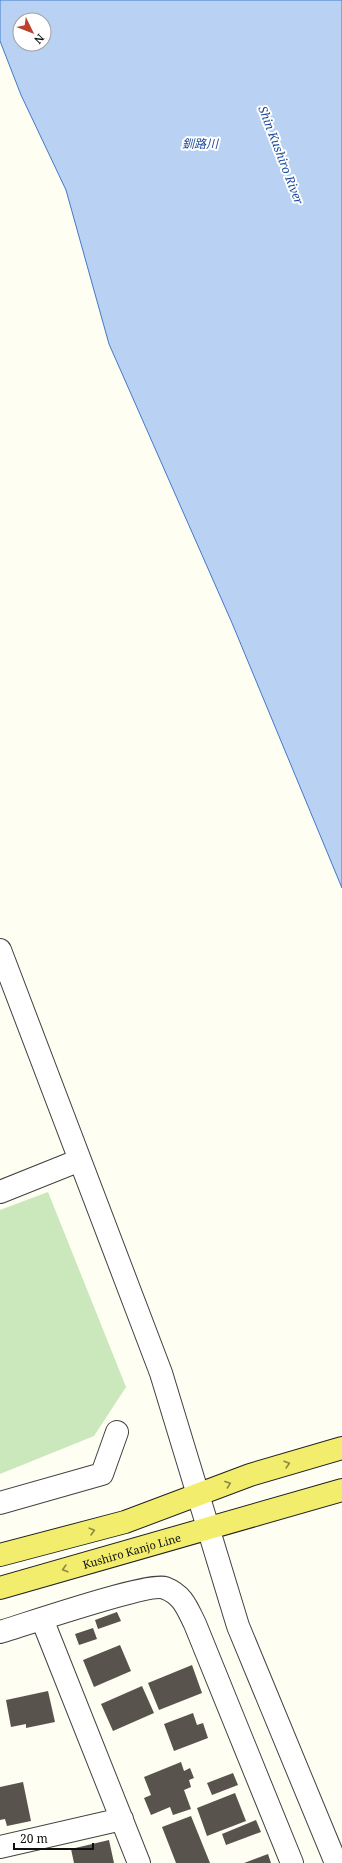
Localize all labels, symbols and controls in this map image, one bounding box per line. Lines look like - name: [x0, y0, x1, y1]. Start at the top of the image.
- north arrow: [12, 12, 52, 52]
- text: N: [31, 31, 48, 48]
- water label: Shin Kushiro River: [254, 103, 308, 207]
- water label: 釧路川: [182, 135, 220, 152]
- one-way arrow: [284, 1460, 291, 1469]
- one-way arrow: [224, 1480, 231, 1488]
- one-way arrow: [88, 1527, 95, 1535]
- street label: Kushiro Kanjo Line: [81, 1529, 183, 1571]
- one-way arrow: [62, 1564, 69, 1573]
- scale bar: [14, 1825, 93, 1851]
- text: 20 m: [20, 1830, 48, 1847]

